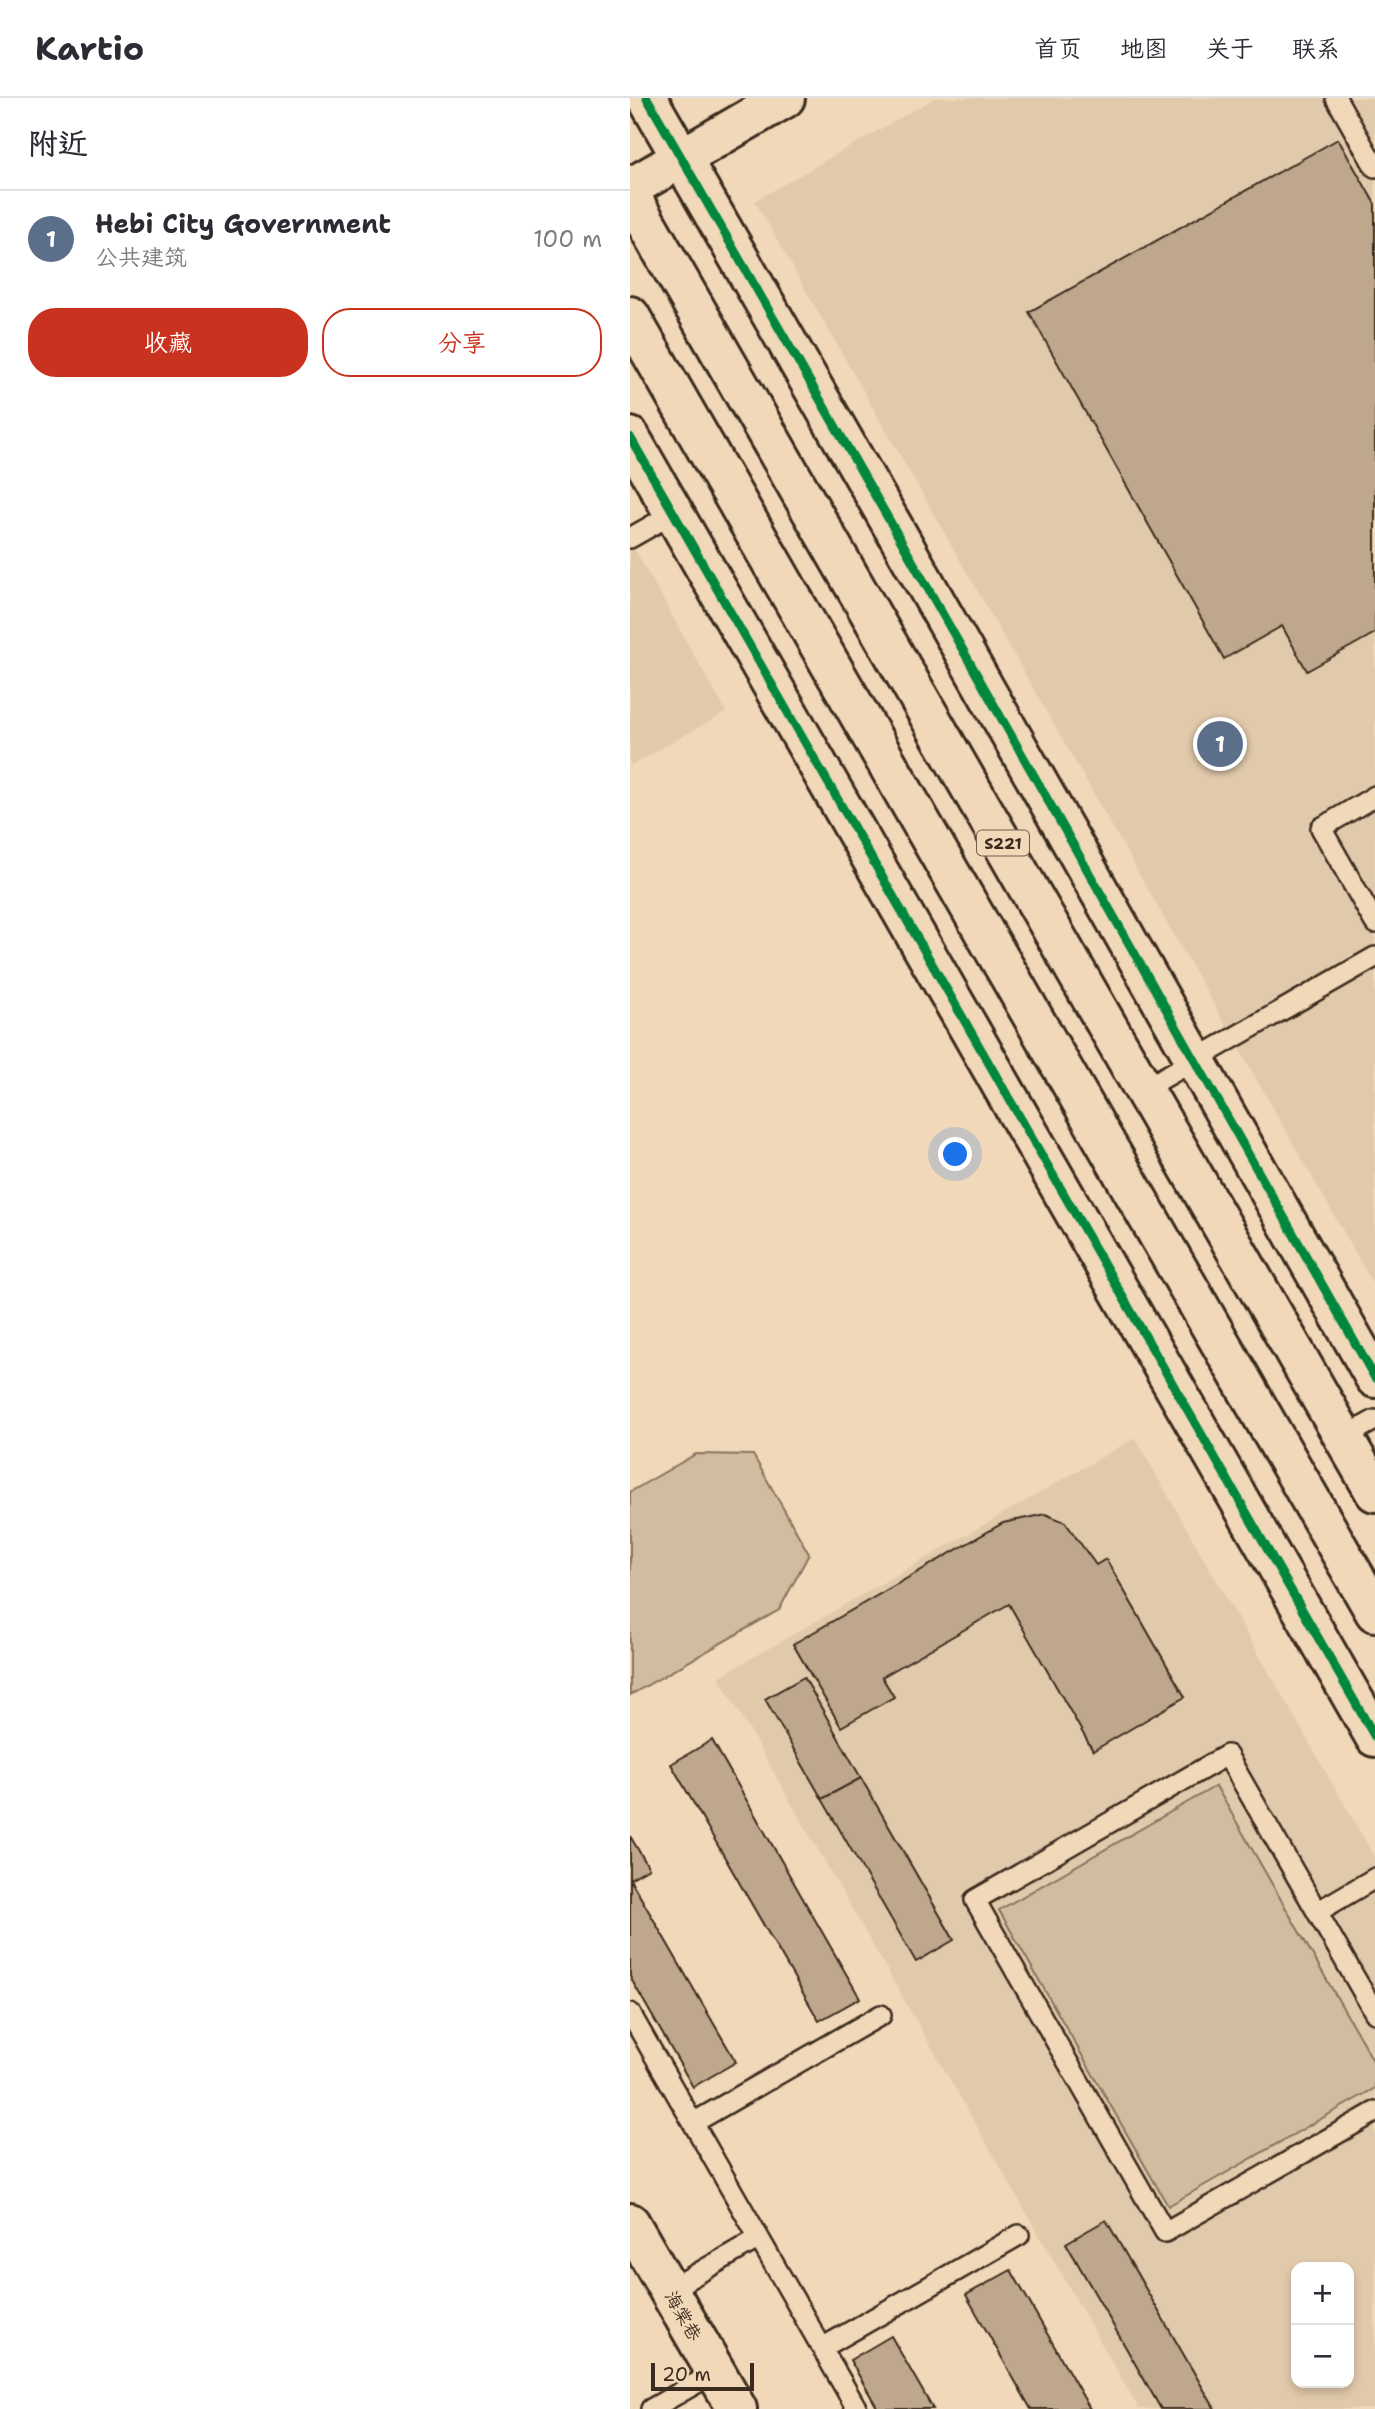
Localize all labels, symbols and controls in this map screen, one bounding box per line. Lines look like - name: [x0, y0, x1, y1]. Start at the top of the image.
- text: Kartio: [35, 26, 144, 71]
- text: 首页: [1034, 33, 1082, 65]
- text: 地图: [1120, 33, 1168, 65]
- text: 关于: [1206, 33, 1254, 65]
- text: 联系: [1292, 33, 1340, 65]
- text: 附近: [28, 123, 88, 164]
- text: Hebi City Government: [95, 206, 391, 241]
- text: 1: [46, 224, 56, 254]
- text: 100 m: [533, 224, 602, 254]
- text: 公共建筑: [95, 242, 187, 272]
- button: 收藏: [28, 308, 308, 377]
- button: 分享: [322, 308, 602, 377]
- pin: 1: [1197, 718, 1243, 770]
- road number: S221: [977, 830, 1029, 856]
- your location: [938, 1137, 972, 1171]
- map controls: [1291, 2262, 1354, 2388]
- button: +: [1291, 2262, 1354, 2325]
- street label: 海棠巷: [659, 2287, 707, 2345]
- button: −: [1291, 2325, 1354, 2388]
- scale bar: [651, 2360, 754, 2392]
- text: 20 m: [662, 2362, 711, 2387]

